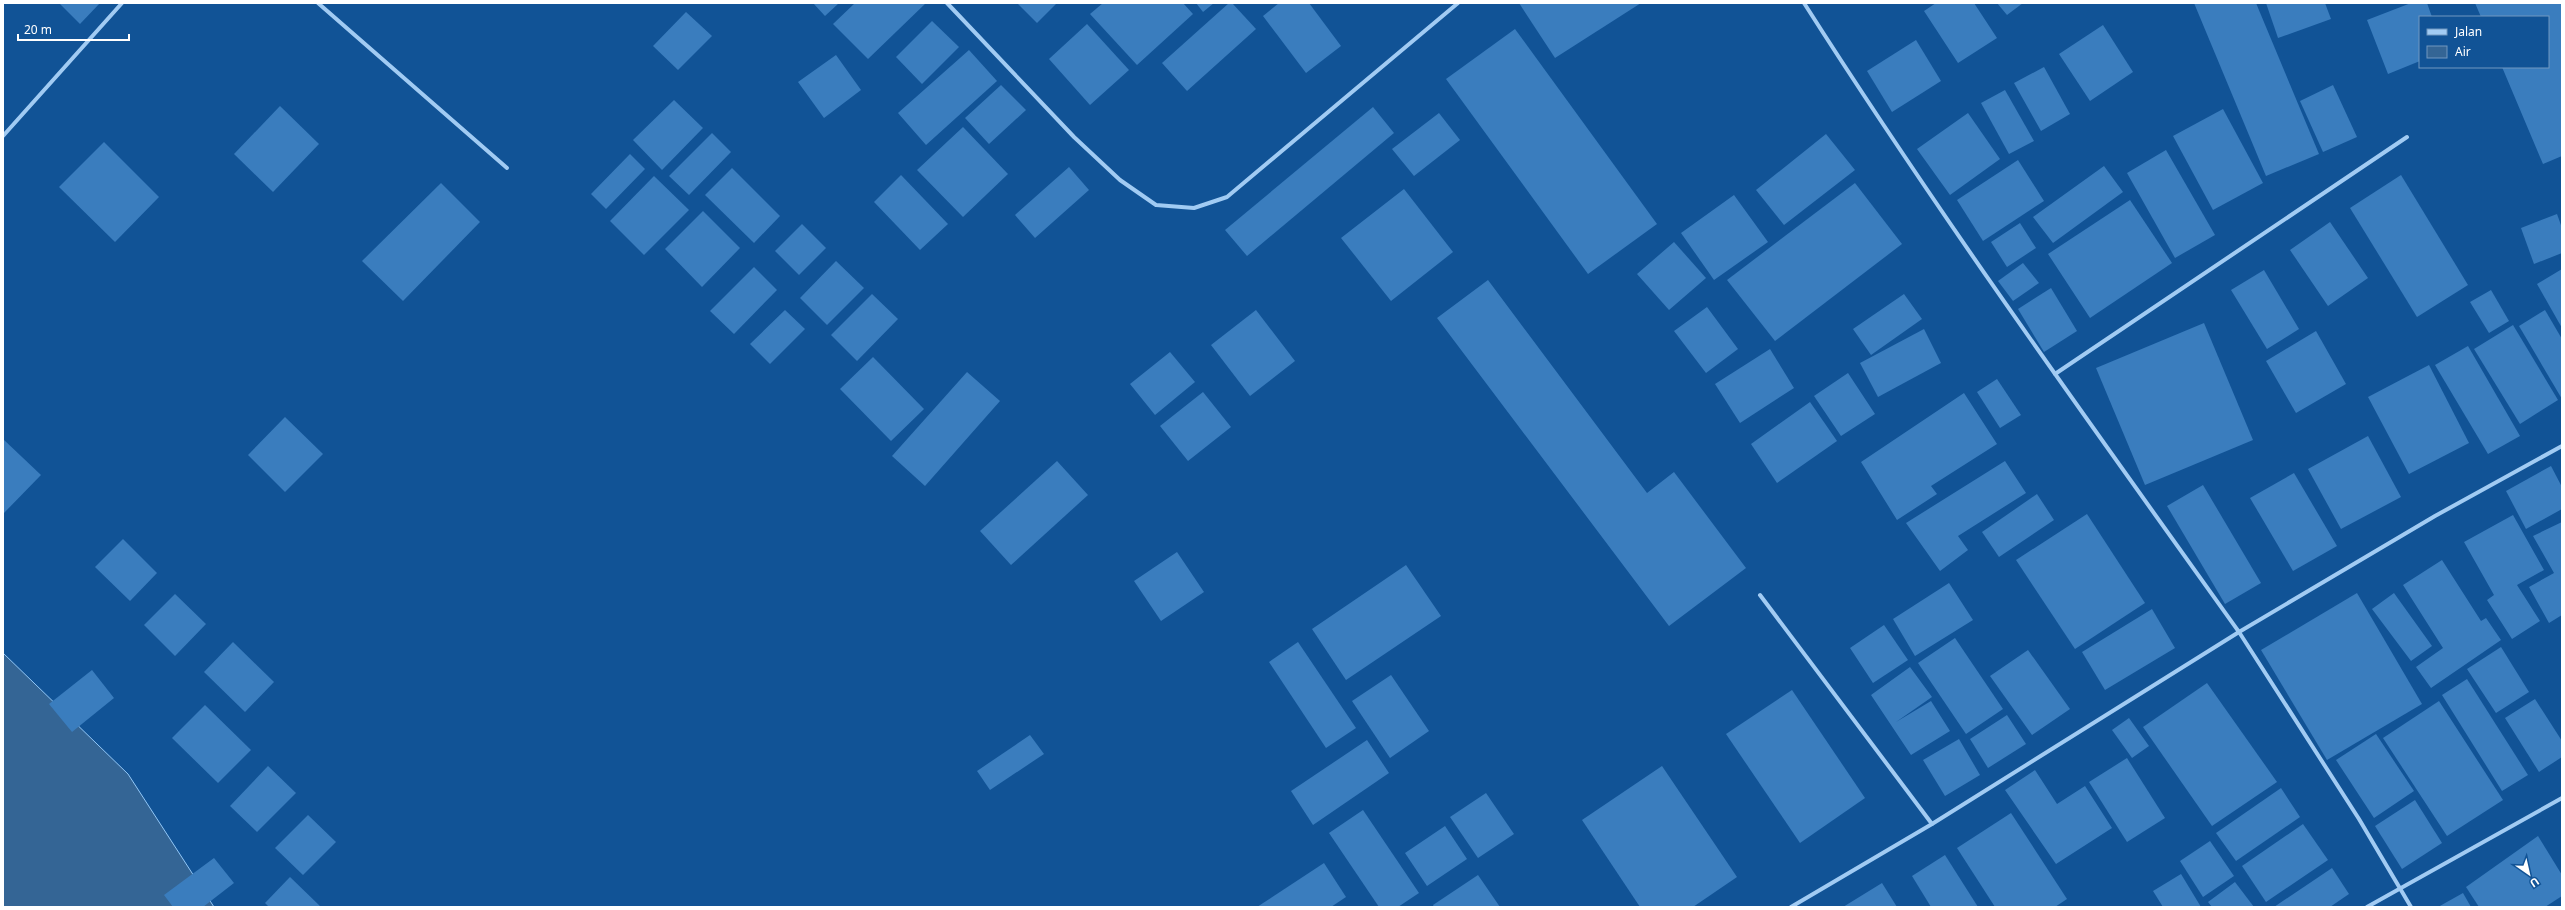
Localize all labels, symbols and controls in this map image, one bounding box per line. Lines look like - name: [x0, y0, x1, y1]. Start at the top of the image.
- scale bar: [18, 16, 129, 42]
- legend: [2419, 16, 2549, 68]
- text: 20 m: [24, 21, 52, 38]
- text: Jalan: [2454, 23, 2482, 40]
- text: Air: [2455, 43, 2471, 60]
- north arrow: [2509, 854, 2549, 894]
- text: U: [2527, 874, 2543, 891]

